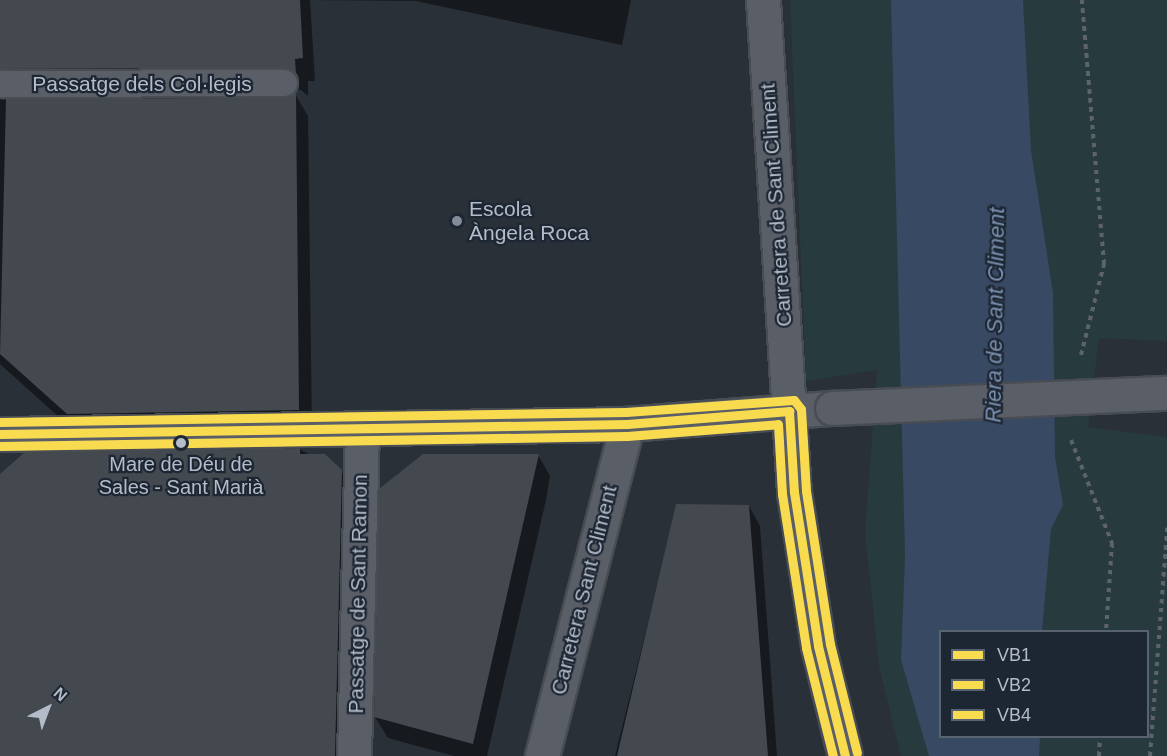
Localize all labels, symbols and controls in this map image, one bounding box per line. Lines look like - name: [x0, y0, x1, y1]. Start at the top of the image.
- street label: Passatge dels Col·legis: [32, 71, 252, 97]
- street label: Carretera de Sant Climent: [755, 82, 797, 328]
- place label: Escola Àngela Roca: [469, 196, 589, 246]
- water label: Riera de Sant Climent: [980, 207, 1010, 423]
- marker: Escola Àngela Roca: [450, 214, 464, 228]
- marker: Mare de Déu de Sales - Sant Marià: [175, 437, 187, 449]
- place label: Mare de Déu de Sales - Sant Marià: [99, 452, 263, 499]
- street label: Passatge de Sant Ramon: [343, 474, 373, 714]
- street label: Carretera Sant Climent: [546, 483, 622, 697]
- legend: [939, 630, 1149, 738]
- text: VB1: [997, 645, 1031, 665]
- text: VB2: [997, 675, 1031, 695]
- north arrow: [18, 678, 78, 738]
- text: N: [50, 684, 70, 704]
- text: VB4: [997, 705, 1031, 725]

